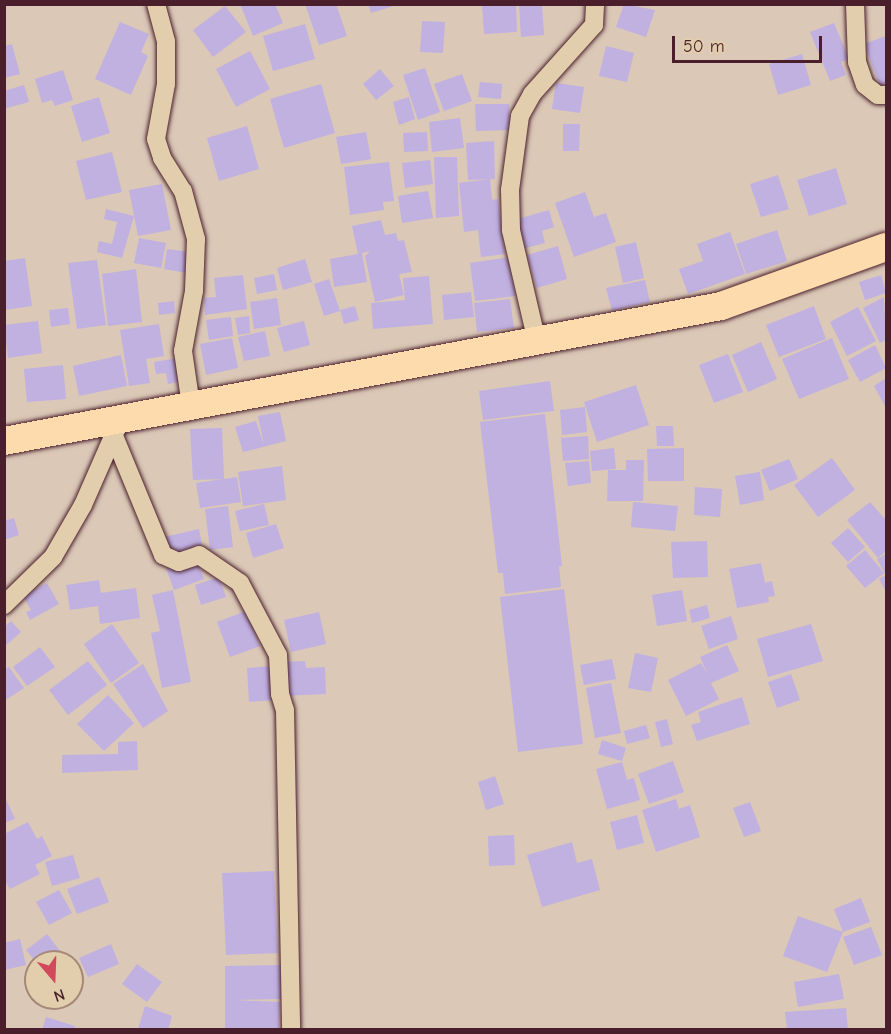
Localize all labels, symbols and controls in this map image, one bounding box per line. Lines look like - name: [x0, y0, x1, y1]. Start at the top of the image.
- scale bar: [675, 24, 825, 62]
- text: 50 m: [683, 36, 725, 57]
- north arrow: [24, 950, 84, 1010]
- text: N: [51, 985, 67, 1005]

